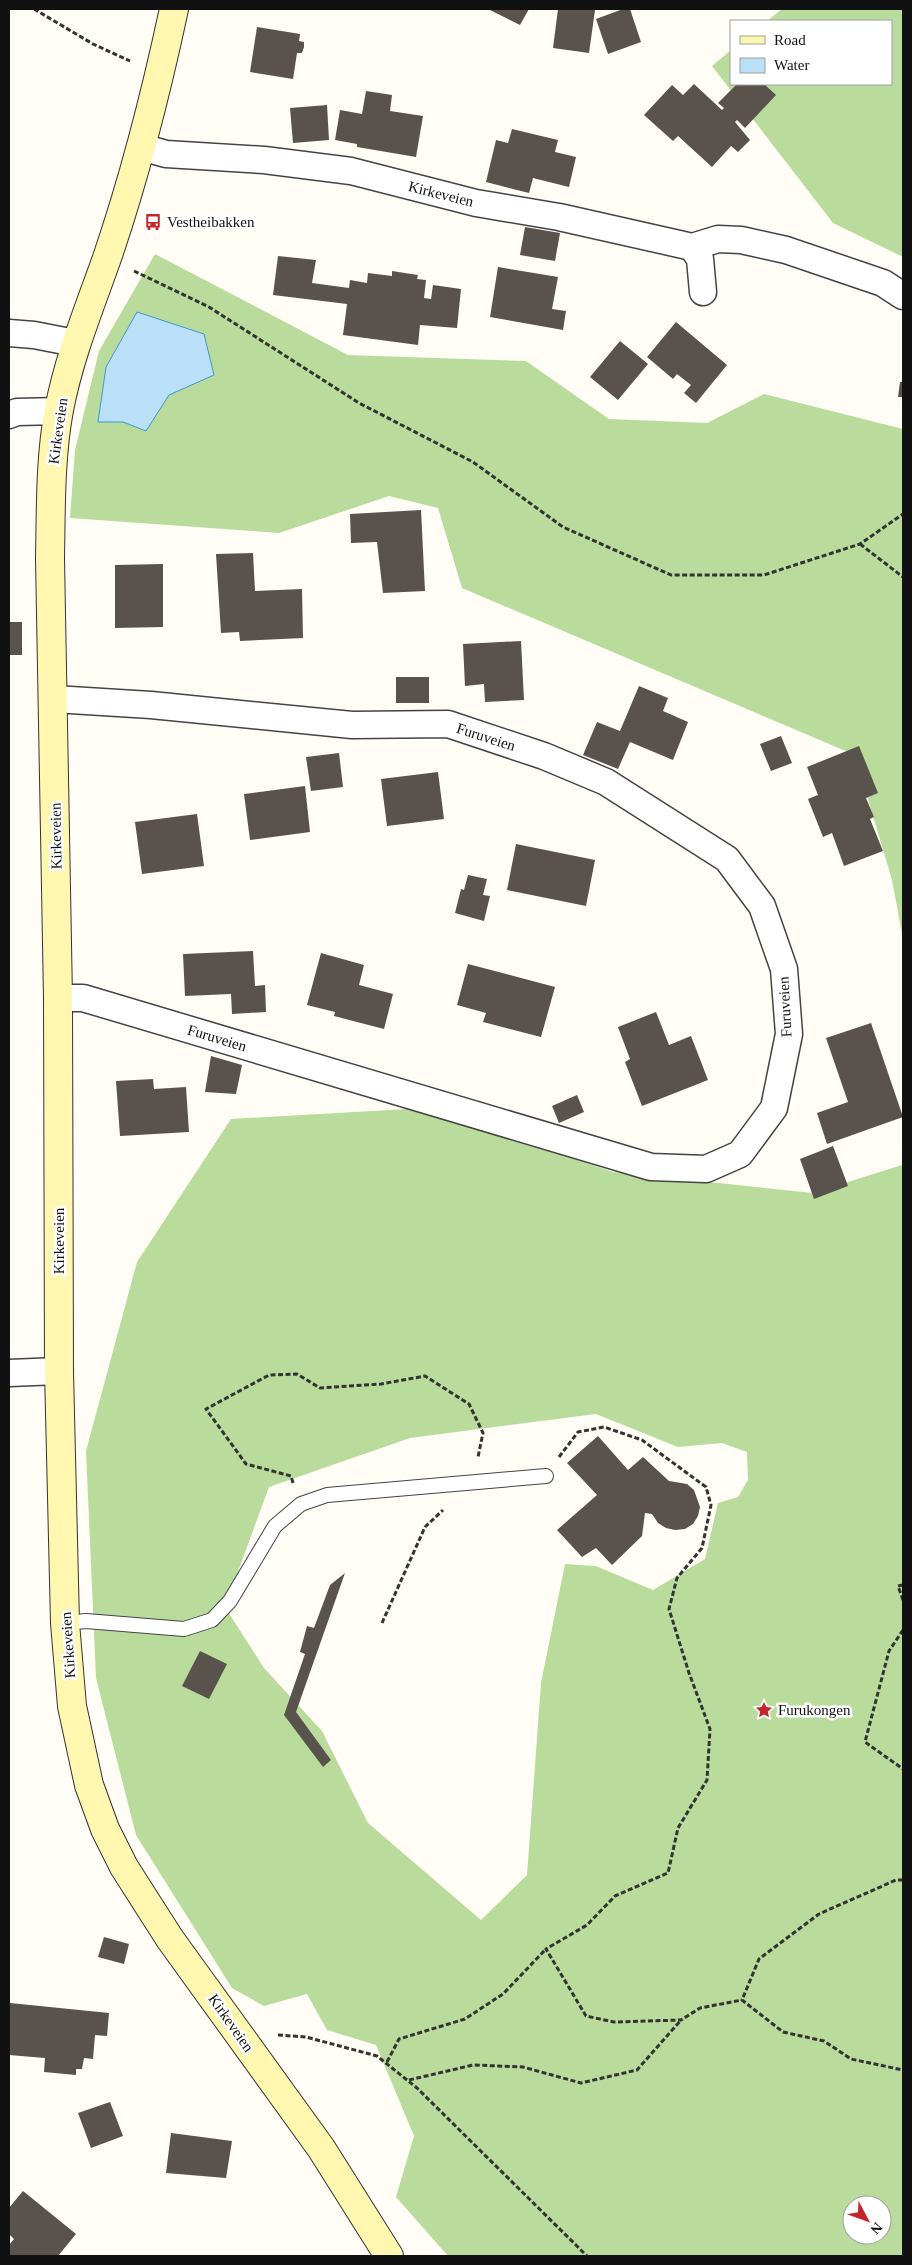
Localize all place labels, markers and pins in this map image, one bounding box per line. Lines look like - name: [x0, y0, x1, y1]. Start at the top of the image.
- bus stop icon: Vestheibakken: [143, 212, 163, 232]
- place label: Vestheibakken: [167, 214, 255, 230]
- place icon: Furukongen: [754, 1700, 774, 1720]
- place label: Furukongen: [778, 1702, 851, 1718]

